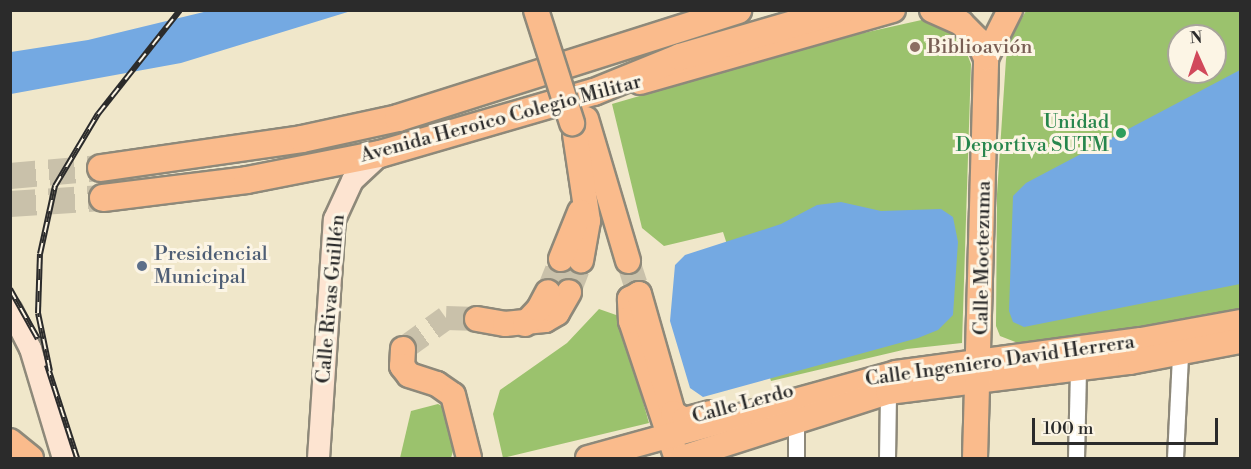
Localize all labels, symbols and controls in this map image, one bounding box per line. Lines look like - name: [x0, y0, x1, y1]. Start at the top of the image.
- north arrow: [1167, 24, 1227, 84]
- text: N: [1189, 28, 1203, 48]
- place label: Biblioavión: [927, 35, 1032, 59]
- marker: Biblioavión: [908, 40, 922, 54]
- street label: Avenida Heroico Colegio Militar: [358, 70, 644, 168]
- place label: Unidad Deportiva SUTM: [956, 110, 1109, 157]
- marker: Unidad Deportiva SUTM: [1114, 126, 1128, 140]
- street label: Calle Moctezuma: [970, 181, 996, 335]
- street label: Calle Rivas Guillén: [312, 213, 350, 385]
- place label: Presidencial Municipal: [154, 243, 268, 290]
- marker: Presidencial Municipal: [135, 259, 149, 273]
- street label: Calle Ingeniero David Herrera: [864, 330, 1136, 392]
- street label: Calle Lerdo: [690, 379, 796, 429]
- scale bar: [1035, 406, 1221, 444]
- text: 100 m: [1043, 417, 1094, 440]

